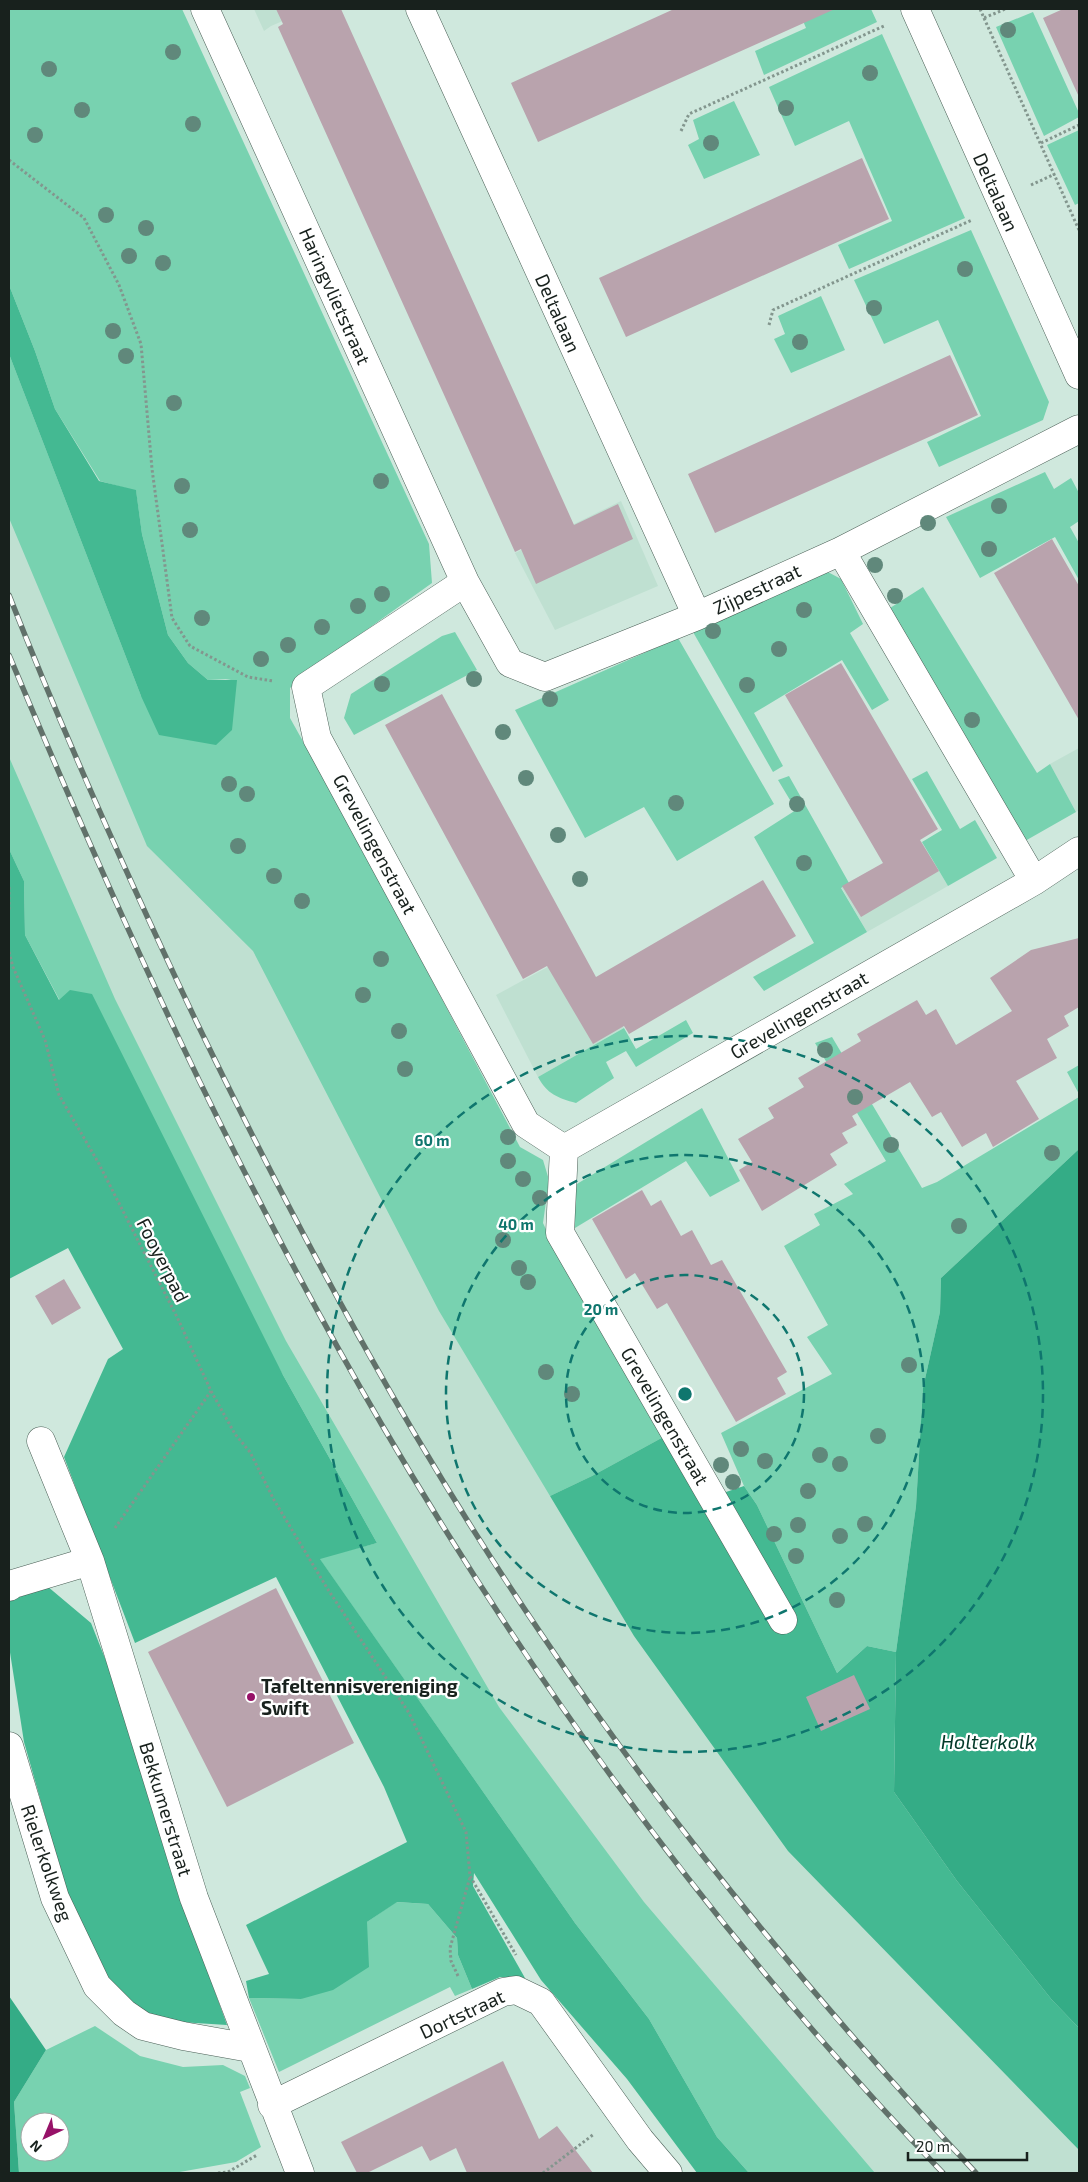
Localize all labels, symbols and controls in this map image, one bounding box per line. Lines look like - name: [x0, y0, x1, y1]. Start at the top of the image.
- street label: Deltalaan: [969, 149, 1024, 235]
- street label: Haringvlietstraat: [295, 224, 376, 368]
- street label: Deltalaan: [531, 270, 586, 356]
- street label: Zijpestraat: [709, 558, 804, 619]
- street label: Grevelingenstraat: [329, 770, 422, 918]
- street label: Grevelingenstraat: [726, 966, 872, 1063]
- text: 60 m: [415, 1131, 449, 1149]
- street label: Fooyerpad: [132, 1214, 194, 1306]
- text: 40 m: [498, 1215, 534, 1233]
- text: 20 m: [584, 1300, 618, 1318]
- street label: Grevelingenstraat: [617, 1343, 714, 1489]
- centre of rings: [676, 1385, 694, 1403]
- place label: Tafeltennisvereniging Swift: [261, 1674, 458, 1719]
- marker: Tafeltennisvereniging Swift: [245, 1691, 257, 1703]
- water label: Holterkolk: [941, 1729, 1035, 1753]
- street label: Bekkumerstraat: [135, 1739, 198, 1879]
- street label: Rielerkolkweg: [17, 1801, 78, 1925]
- street label: Dortstraat: [416, 1984, 508, 2043]
- north arrow: [20, 2112, 70, 2162]
- scale bar: [908, 2130, 1027, 2162]
- text: N: [26, 2137, 45, 2156]
- text: 20 m: [916, 2137, 950, 2155]

